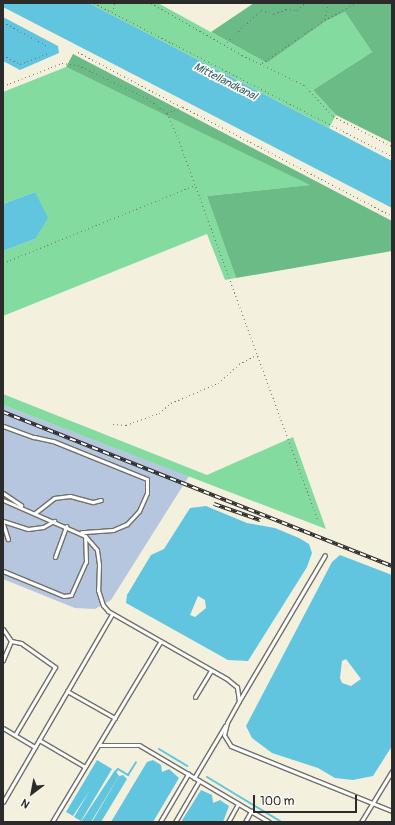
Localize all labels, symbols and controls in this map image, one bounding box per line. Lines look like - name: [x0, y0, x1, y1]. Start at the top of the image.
- water label: Mittellandkanal: [191, 60, 259, 104]
- north arrow: [12, 773, 52, 813]
- scale bar: [255, 787, 359, 813]
- text: 100 m: [260, 794, 294, 809]
- text: N: [19, 796, 32, 811]

